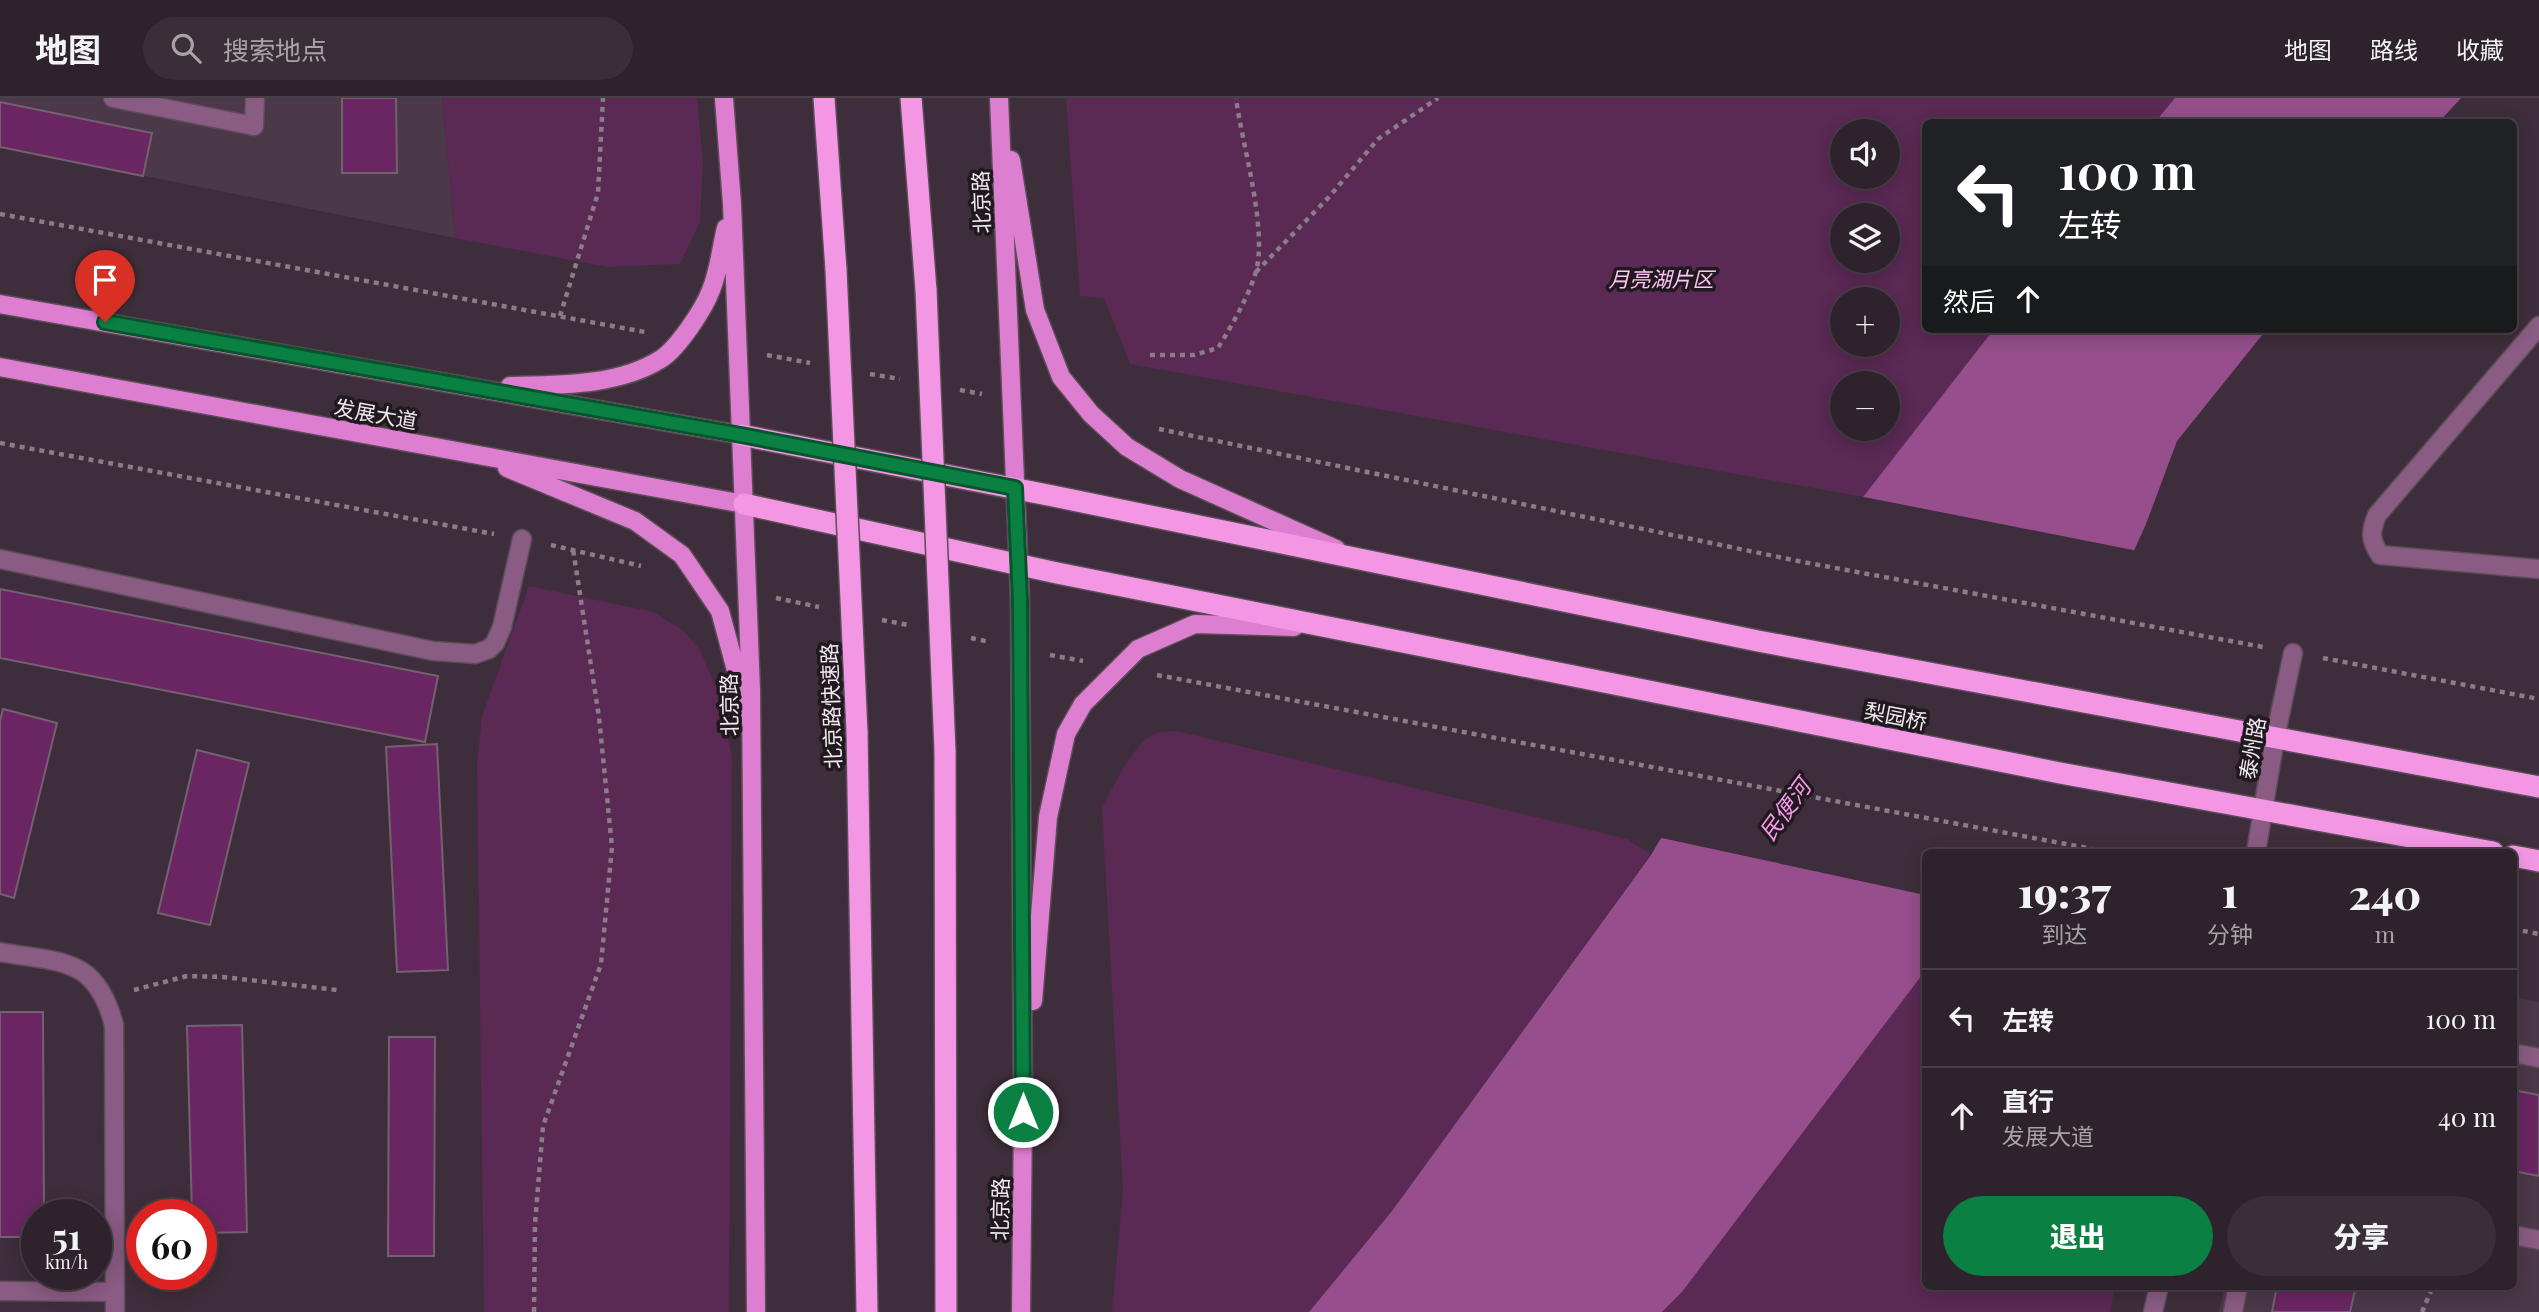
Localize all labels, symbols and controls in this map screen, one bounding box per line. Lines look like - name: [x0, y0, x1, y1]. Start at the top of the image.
- search box: [143, 17, 633, 80]
- text: 地图: [35, 26, 101, 70]
- icon: search: [167, 29, 205, 67]
- text: 搜索地点: [223, 32, 327, 67]
- text: 地图: [2284, 33, 2332, 65]
- text: 路线: [2370, 33, 2418, 65]
- text: 收藏: [2456, 33, 2504, 65]
- map controls: [1830, 119, 1900, 441]
- button: sound: [1830, 119, 1900, 189]
- text: 100 m: [2058, 137, 2196, 202]
- icon: left: [1943, 147, 2034, 238]
- street label: 北京路: [965, 170, 995, 234]
- text: 左转: [2058, 202, 2122, 245]
- button: layers: [1830, 203, 1900, 273]
- pin: [75, 250, 135, 322]
- icon: arrive: [86, 261, 124, 299]
- park label: 月亮湖片区: [1609, 264, 1716, 292]
- icon: ahead: [2009, 280, 2047, 318]
- text: 然后: [1943, 283, 1995, 318]
- button: +: [1830, 287, 1900, 357]
- button: −: [1830, 371, 1900, 441]
- street label: 发展大道: [332, 392, 420, 434]
- street label: 北京路快速路: [814, 643, 846, 769]
- street label: 北京路: [713, 673, 743, 737]
- street label: 梨园桥: [1862, 695, 1930, 735]
- street label: 泰州路: [2232, 715, 2270, 781]
- water label: 民便河: [1751, 769, 1819, 846]
- text: 19:37: [2018, 863, 2111, 919]
- text: 1: [2222, 863, 2238, 919]
- text: 240: [2348, 865, 2421, 921]
- text: 到达: [2041, 918, 2087, 949]
- text: 分钟: [2207, 918, 2253, 949]
- text: m: [2375, 918, 2395, 949]
- icon: left: [1943, 999, 1981, 1037]
- text: 100 m: [2426, 1001, 2496, 1036]
- text: 左转: [2002, 1002, 2054, 1037]
- position arrow: [986, 1075, 1060, 1149]
- text: 直行: [2002, 1083, 2054, 1118]
- icon: ahead: [1943, 1097, 1981, 1135]
- text: 40 m: [2438, 1099, 2496, 1134]
- text: 发展大道: [2002, 1120, 2094, 1151]
- street label: 北京路: [984, 1177, 1014, 1241]
- button: 退出: [1943, 1196, 2213, 1276]
- button: 分享: [2227, 1196, 2496, 1276]
- speed limit sign: 60: [126, 1199, 217, 1290]
- text: 51: [52, 1212, 81, 1259]
- text: km/h: [45, 1250, 88, 1274]

